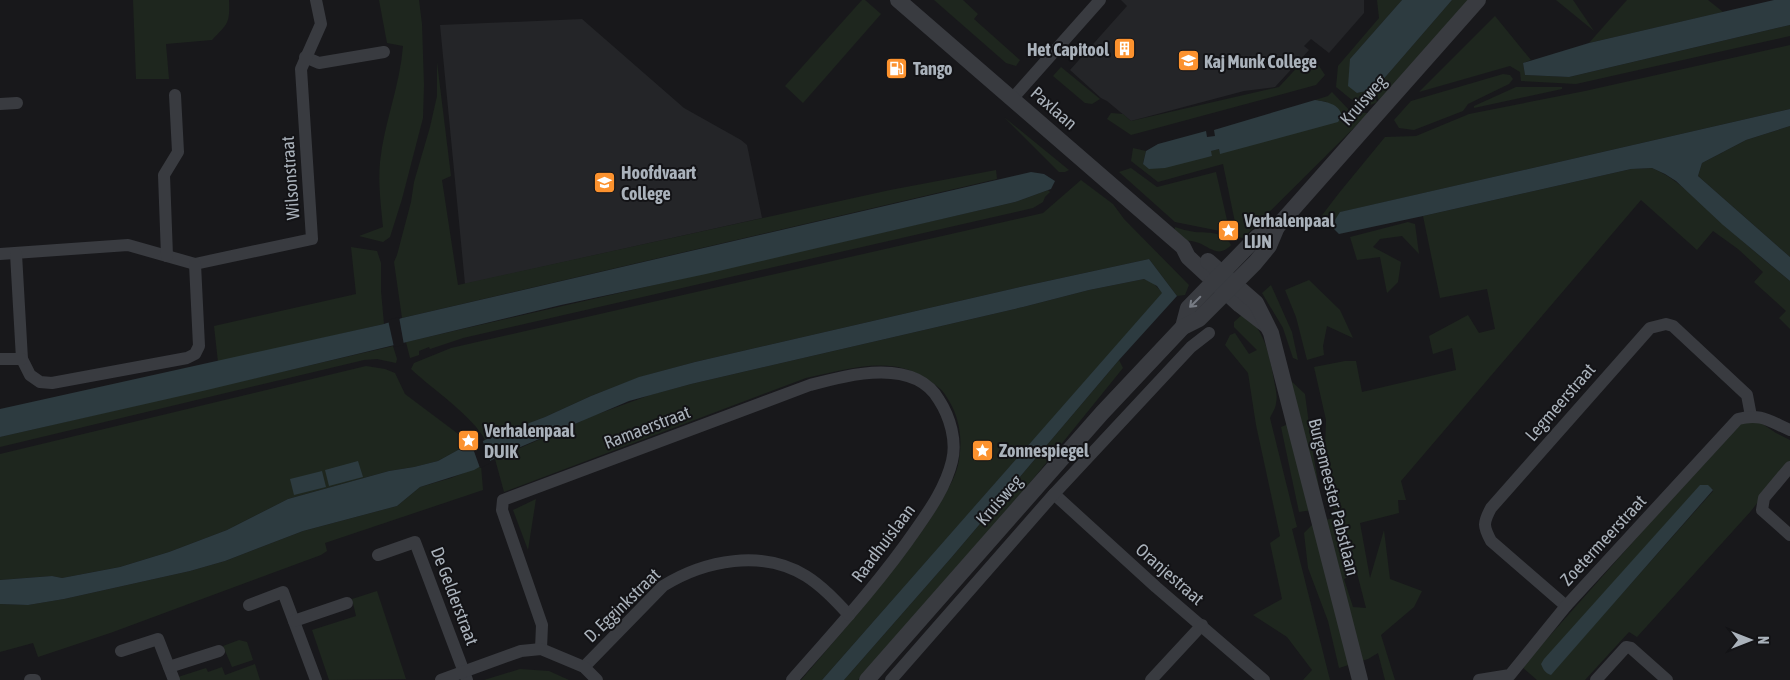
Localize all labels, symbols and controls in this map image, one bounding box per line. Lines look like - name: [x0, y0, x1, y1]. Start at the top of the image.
- building icon: Het Capitool: [1113, 37, 1137, 61]
- place label: Het Capitool: [1027, 39, 1109, 60]
- school or university icon: Kaj Munk College: [1176, 49, 1200, 73]
- place label: Kaj Munk College: [1204, 51, 1317, 72]
- fuel station icon: Tango: [885, 56, 909, 80]
- place label: Tango: [913, 58, 953, 79]
- street label: Kruisweg: [1335, 70, 1391, 129]
- street label: Paxlaan: [1027, 82, 1081, 134]
- street label: Wilsonstraat: [277, 135, 303, 221]
- place label: Hoofdvaart College: [621, 162, 697, 204]
- school or university icon: Hoofdvaart College: [593, 170, 617, 194]
- place label: Verhalenpaal LIJN: [1243, 210, 1335, 252]
- place icon: Verhalenpaal LIJN: [1216, 218, 1240, 242]
- one-way arrow: [1189, 295, 1201, 307]
- street label: Legmeerstraat: [1521, 359, 1599, 445]
- street label: Ramaerstraat: [601, 401, 693, 453]
- street label: Burgemeester Pabstlaan: [1304, 416, 1364, 578]
- place label: Verhalenpaal DUIK: [483, 420, 575, 462]
- place icon: Verhalenpaal DUIK: [456, 428, 480, 452]
- place icon: Zonnespiegel: [971, 438, 995, 462]
- place label: Zonnespiegel: [999, 440, 1089, 461]
- street label: Kruisweg: [971, 470, 1027, 529]
- street label: Zoetermeerstraat: [1556, 490, 1650, 590]
- street label: Raadhuislaan: [847, 500, 919, 586]
- street label: Oranjestraat: [1132, 539, 1208, 609]
- street label: De Gelderstraat: [427, 544, 483, 648]
- street label: D. Egginkstraat: [580, 564, 664, 646]
- north arrow: [1725, 615, 1775, 665]
- text: N: [1755, 636, 1771, 644]

